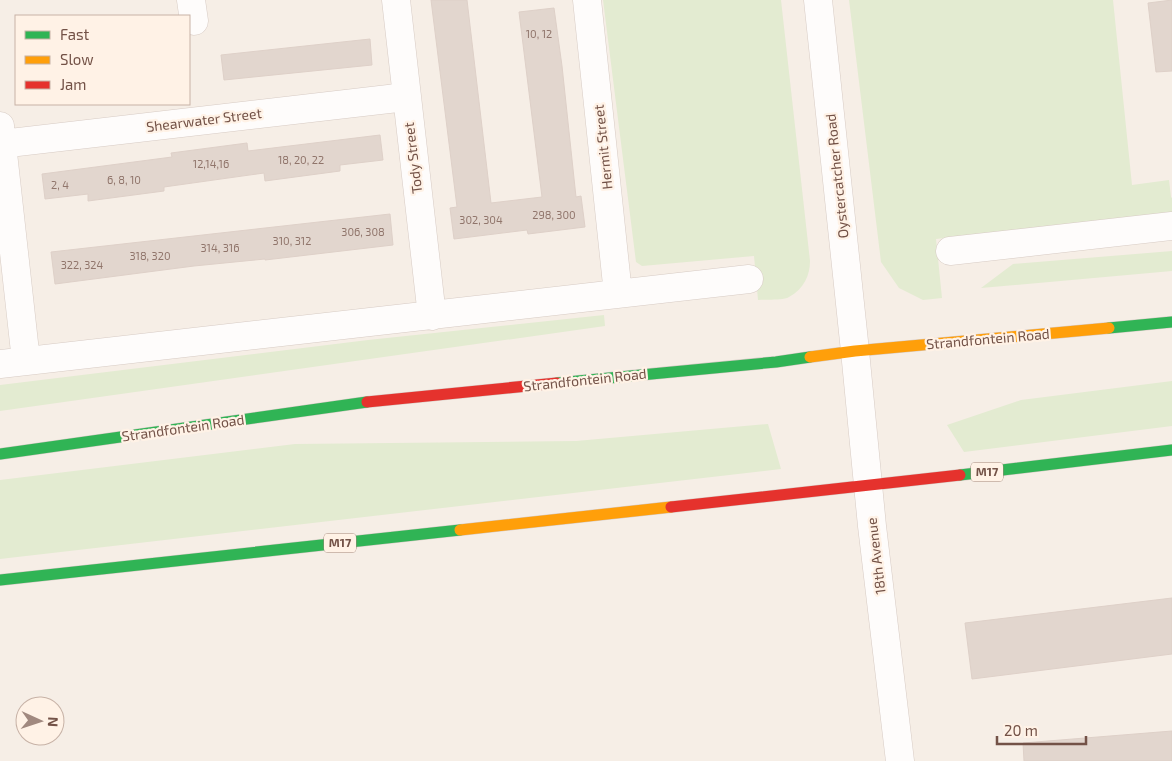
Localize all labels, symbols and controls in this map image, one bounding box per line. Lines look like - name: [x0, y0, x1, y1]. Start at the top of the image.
- legend: [15, 15, 190, 105]
- text: Fast: [60, 25, 90, 43]
- house number: 10, 12: [526, 27, 552, 40]
- text: Slow: [60, 50, 94, 68]
- text: Jam: [60, 75, 86, 93]
- street label: Shearwater Street: [145, 104, 263, 135]
- street label: Hermit Street: [590, 104, 615, 191]
- street label: Oystercatcher Road: [822, 113, 851, 239]
- street label: Tody Street: [400, 121, 425, 195]
- house number: 18, 20, 22: [278, 153, 324, 166]
- house number: 12,14,16: [193, 157, 229, 170]
- house number: 6, 8, 10: [107, 173, 141, 186]
- house number: 2, 4: [51, 178, 69, 191]
- house number: 298, 300: [532, 208, 576, 221]
- house number: 302, 304: [459, 213, 503, 226]
- house number: 306, 308: [341, 225, 385, 238]
- house number: 310, 312: [273, 234, 311, 247]
- house number: 314, 316: [200, 241, 240, 254]
- house number: 318, 320: [129, 249, 171, 262]
- house number: 322, 324: [61, 258, 103, 271]
- street label: Strandfontein Road: [926, 325, 1050, 352]
- street label: Strandfontein Road: [523, 365, 647, 394]
- street label: Strandfontein Road: [121, 410, 245, 445]
- road number: M17: [971, 462, 1003, 482]
- street label: 18th Avenue: [862, 517, 889, 595]
- road number: M17: [324, 534, 356, 552]
- north arrow: [15, 696, 65, 746]
- scale bar: [997, 714, 1086, 746]
- text: N: [45, 716, 62, 727]
- text: 20 m: [1004, 721, 1038, 739]

